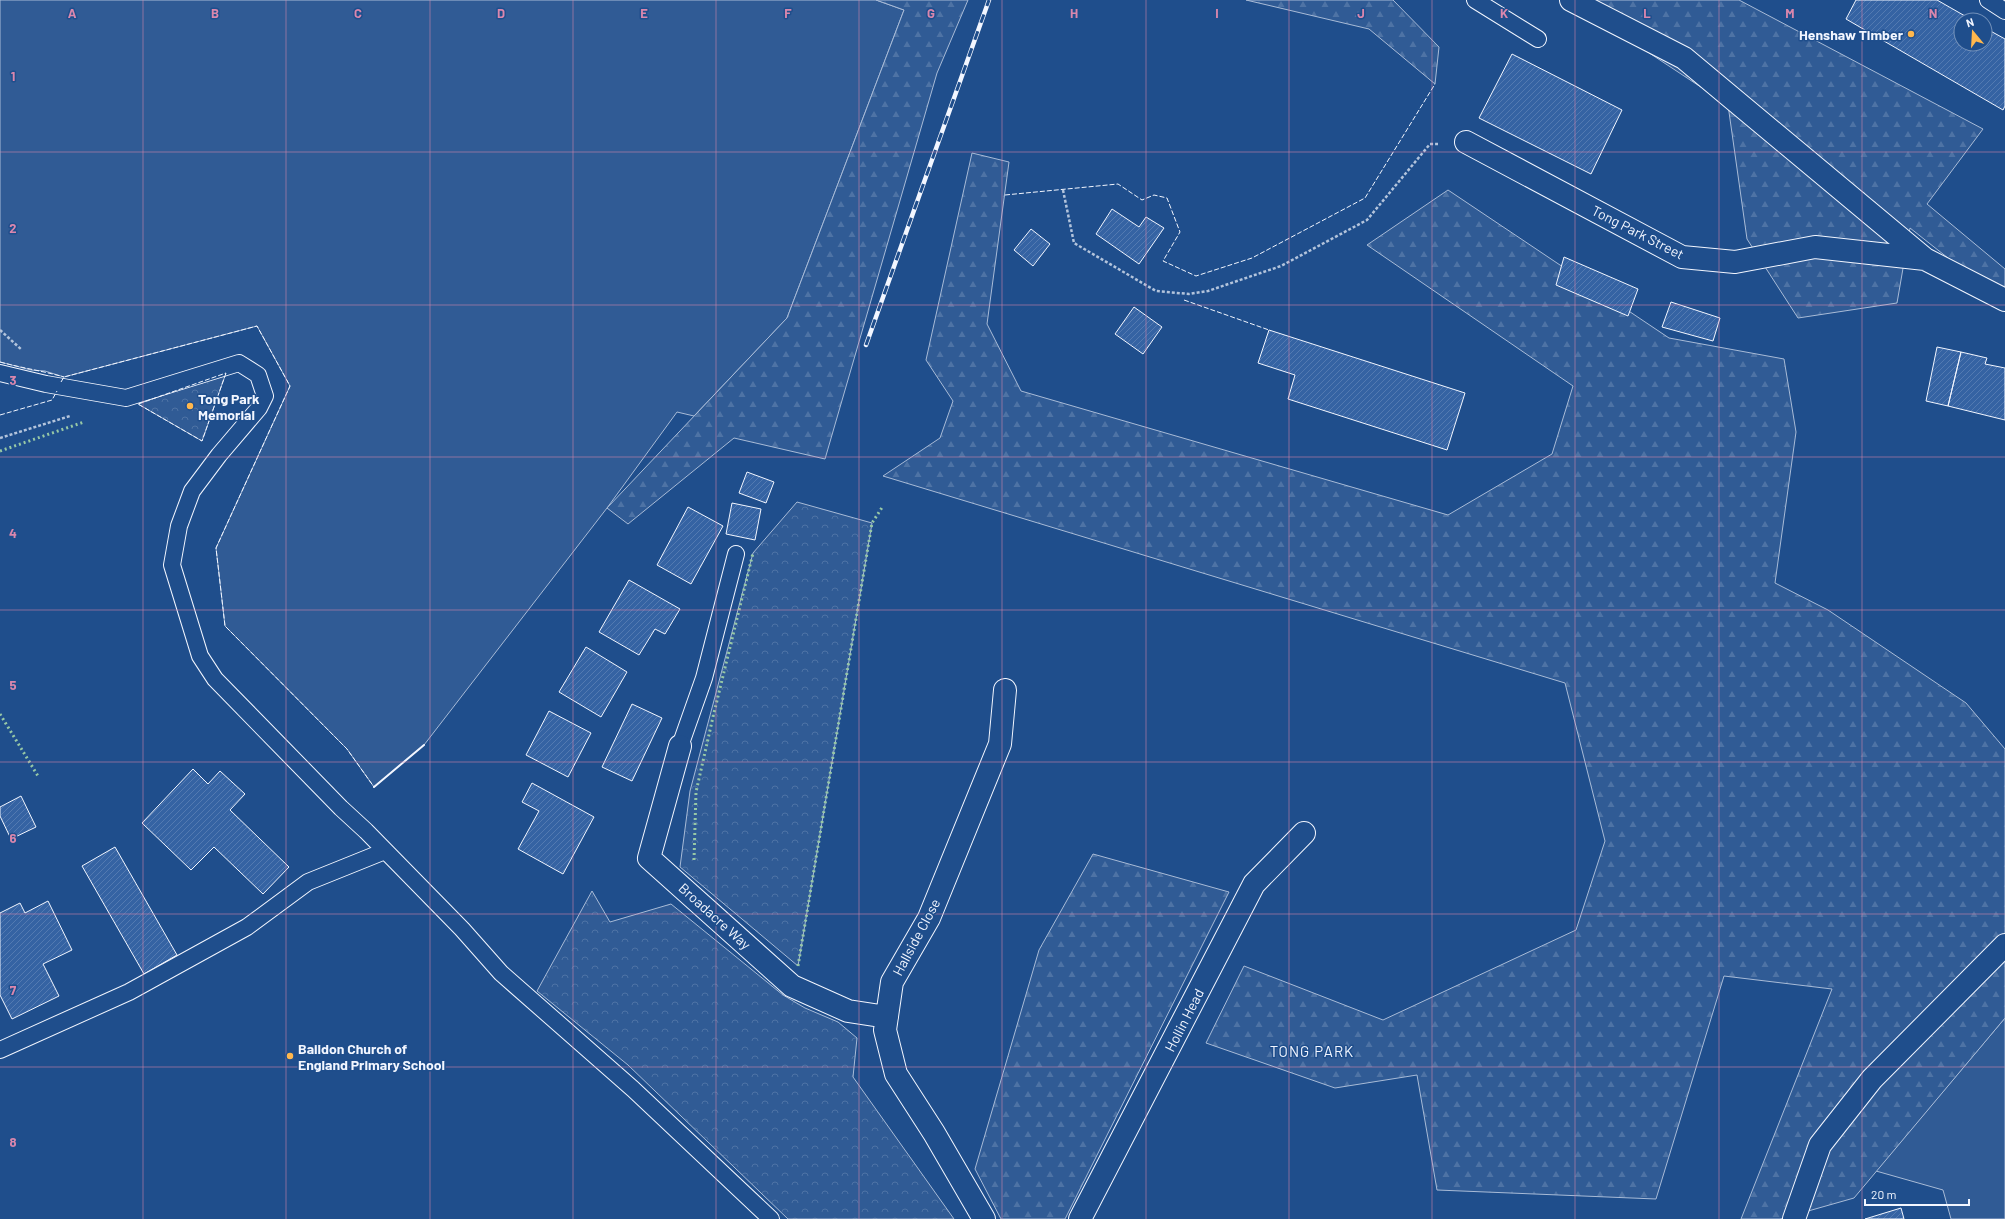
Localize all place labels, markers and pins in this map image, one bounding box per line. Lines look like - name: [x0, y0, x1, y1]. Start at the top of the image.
- place label: Henshaw Timber: [1799, 26, 1904, 43]
- marker: Henshaw Timber: [1906, 29, 1916, 39]
- place label: Tong Park Memorial: [198, 390, 260, 423]
- marker: Tong Park Memorial: [185, 401, 195, 411]
- place label: Baildon Church of England Primary School: [298, 1040, 445, 1073]
- marker: Baildon Church of England Primary School: [285, 1051, 295, 1061]

